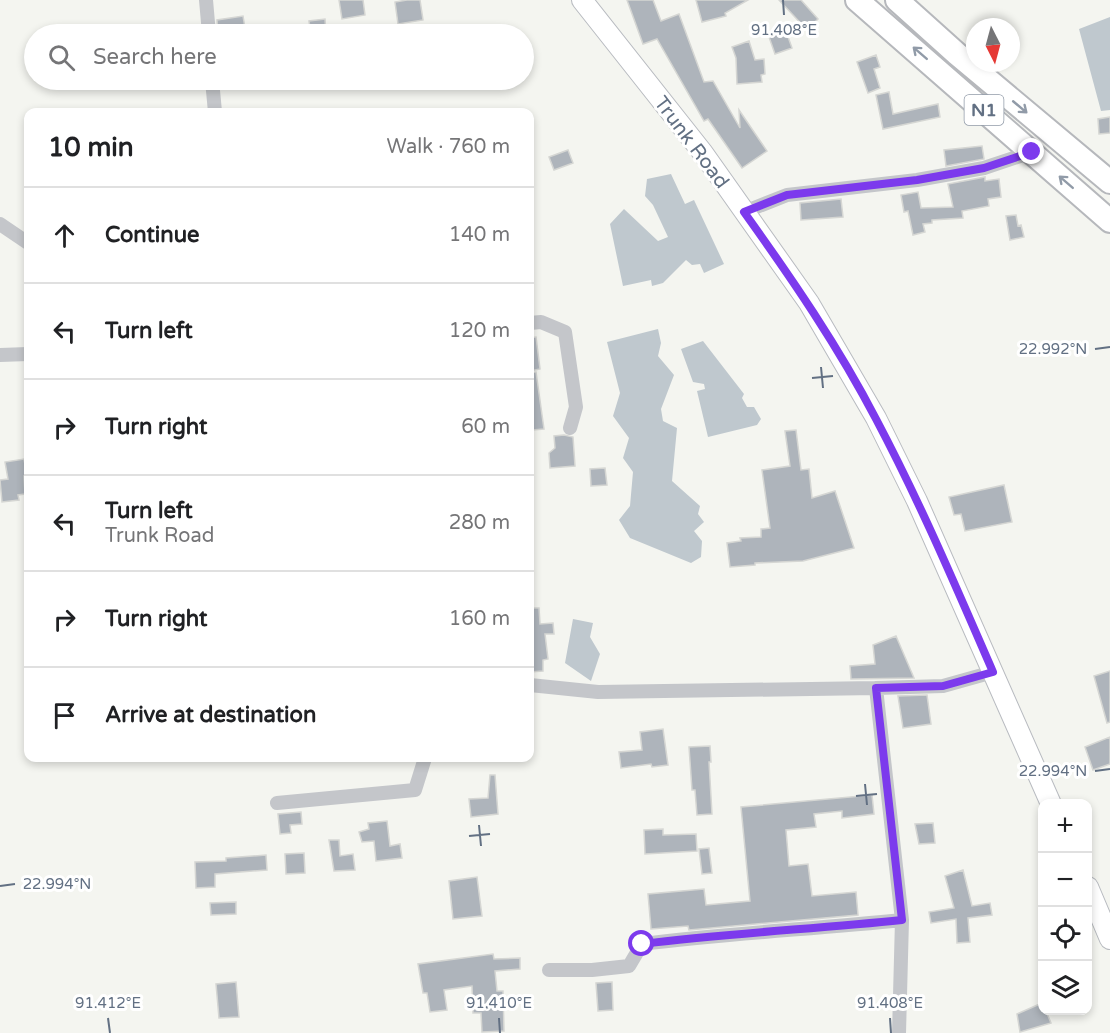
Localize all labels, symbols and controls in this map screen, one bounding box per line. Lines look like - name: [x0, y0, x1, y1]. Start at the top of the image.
- north arrow: [966, 18, 1020, 72]
- text: 91.408°E: [751, 21, 817, 39]
- search box: [24, 24, 534, 90]
- icon: search: [45, 41, 78, 74]
- text: Search here: [93, 44, 217, 70]
- one-way arrow: [913, 46, 928, 60]
- street label: Trunk Road: [649, 92, 734, 193]
- road number: N1: [964, 95, 1004, 125]
- one-way arrow: [1012, 100, 1027, 114]
- text: 10 min: [48, 132, 134, 163]
- text: Walk · 760 m: [387, 135, 510, 159]
- route end: [1018, 138, 1044, 164]
- one-way arrow: [1059, 175, 1074, 189]
- icon: ahead: [48, 219, 81, 252]
- text: Continue: [105, 222, 200, 248]
- text: 140 m: [449, 223, 510, 247]
- icon: left: [48, 315, 81, 348]
- text: Turn left: [105, 318, 193, 344]
- text: 120 m: [449, 319, 510, 343]
- text: 22.992°N: [1019, 340, 1087, 358]
- icon: right: [48, 411, 81, 444]
- text: Turn right: [105, 414, 207, 440]
- text: 60 m: [461, 415, 510, 439]
- text: Turn left: [105, 498, 193, 524]
- icon: left: [48, 507, 81, 540]
- text: 280 m: [449, 511, 510, 535]
- text: Trunk Road: [105, 524, 214, 548]
- icon: right: [48, 603, 81, 636]
- text: Turn right: [105, 606, 207, 632]
- text: 160 m: [449, 607, 510, 631]
- icon: arrive: [48, 699, 81, 732]
- text: Arrive at destination: [105, 702, 316, 728]
- text: 22.994°N: [1019, 762, 1087, 780]
- map controls: [1038, 799, 1092, 1015]
- button: +: [1038, 799, 1092, 853]
- button: −: [1038, 853, 1092, 907]
- text: 22.994°N: [23, 875, 91, 893]
- button: locate: [1038, 907, 1092, 961]
- route start: [628, 930, 654, 956]
- button: layers: [1038, 961, 1092, 1015]
- text: 91.412°E: [75, 994, 141, 1012]
- text: 91.410°E: [466, 994, 532, 1012]
- text: 91.408°E: [857, 994, 923, 1012]

